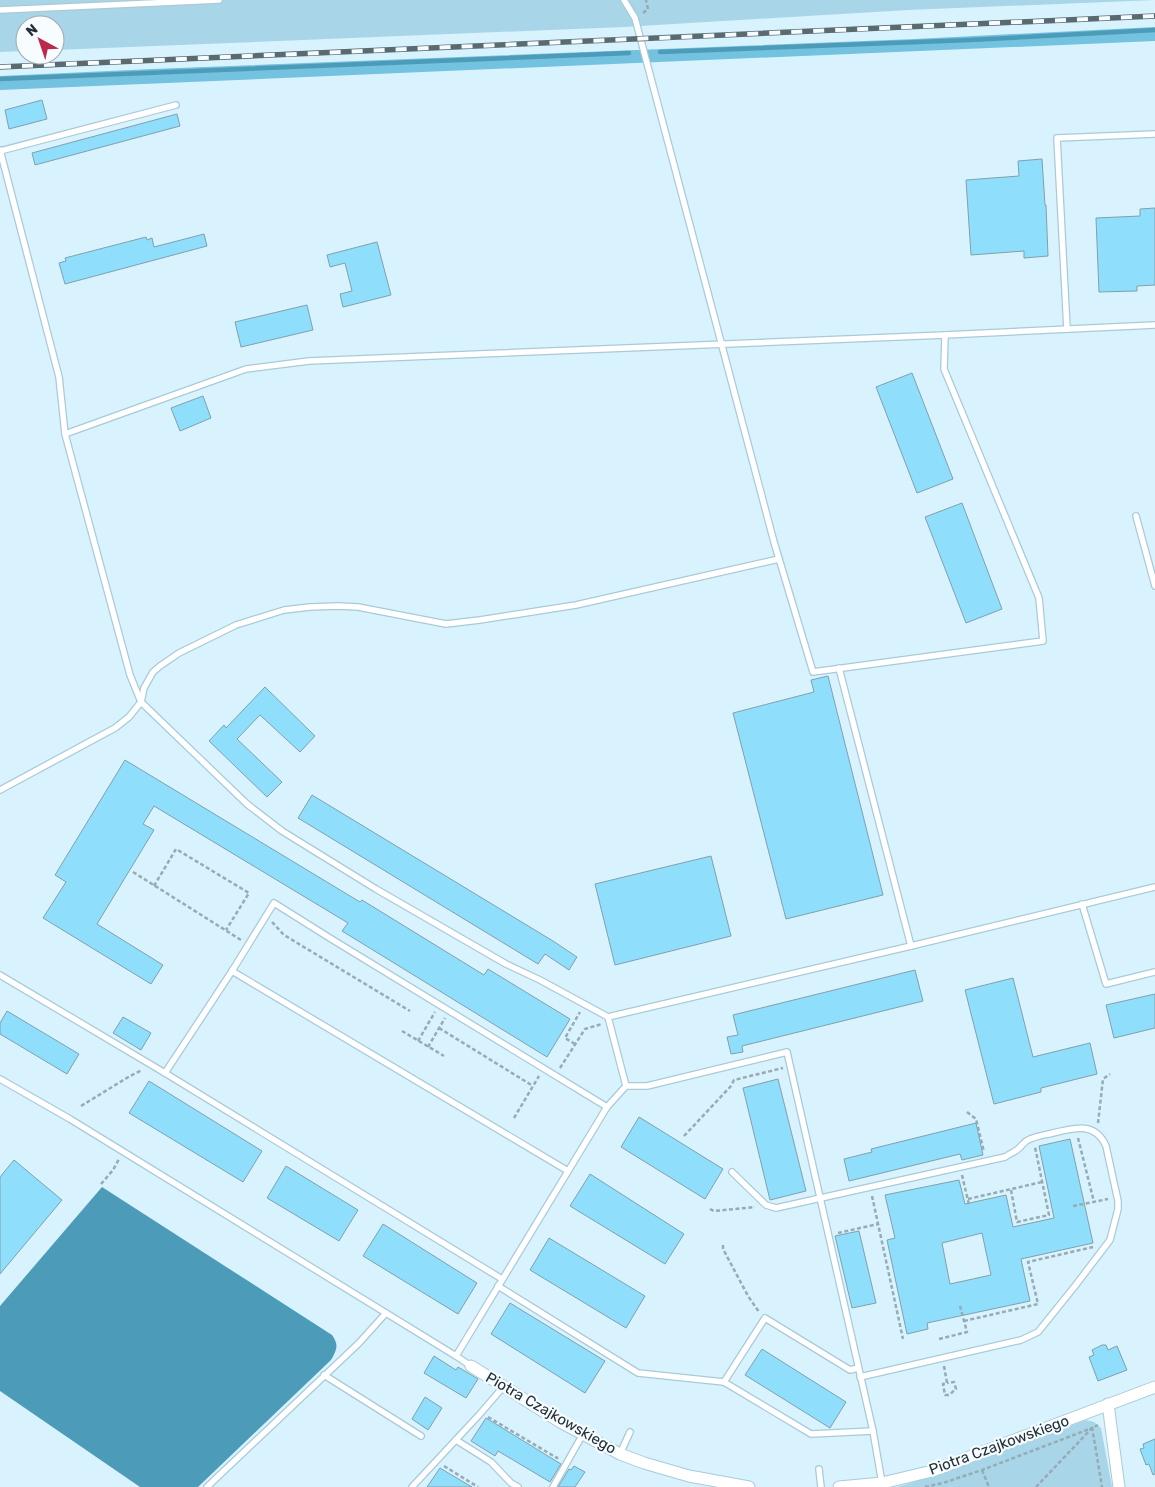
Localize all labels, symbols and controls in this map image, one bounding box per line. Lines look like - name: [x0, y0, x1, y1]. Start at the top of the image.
- north arrow: [15, 15, 65, 65]
- text: N: [23, 21, 41, 40]
- street label: Piotra Czajkowskiego: [483, 1368, 619, 1458]
- street label: Piotra Czajkowskiego: [927, 1411, 1071, 1479]

